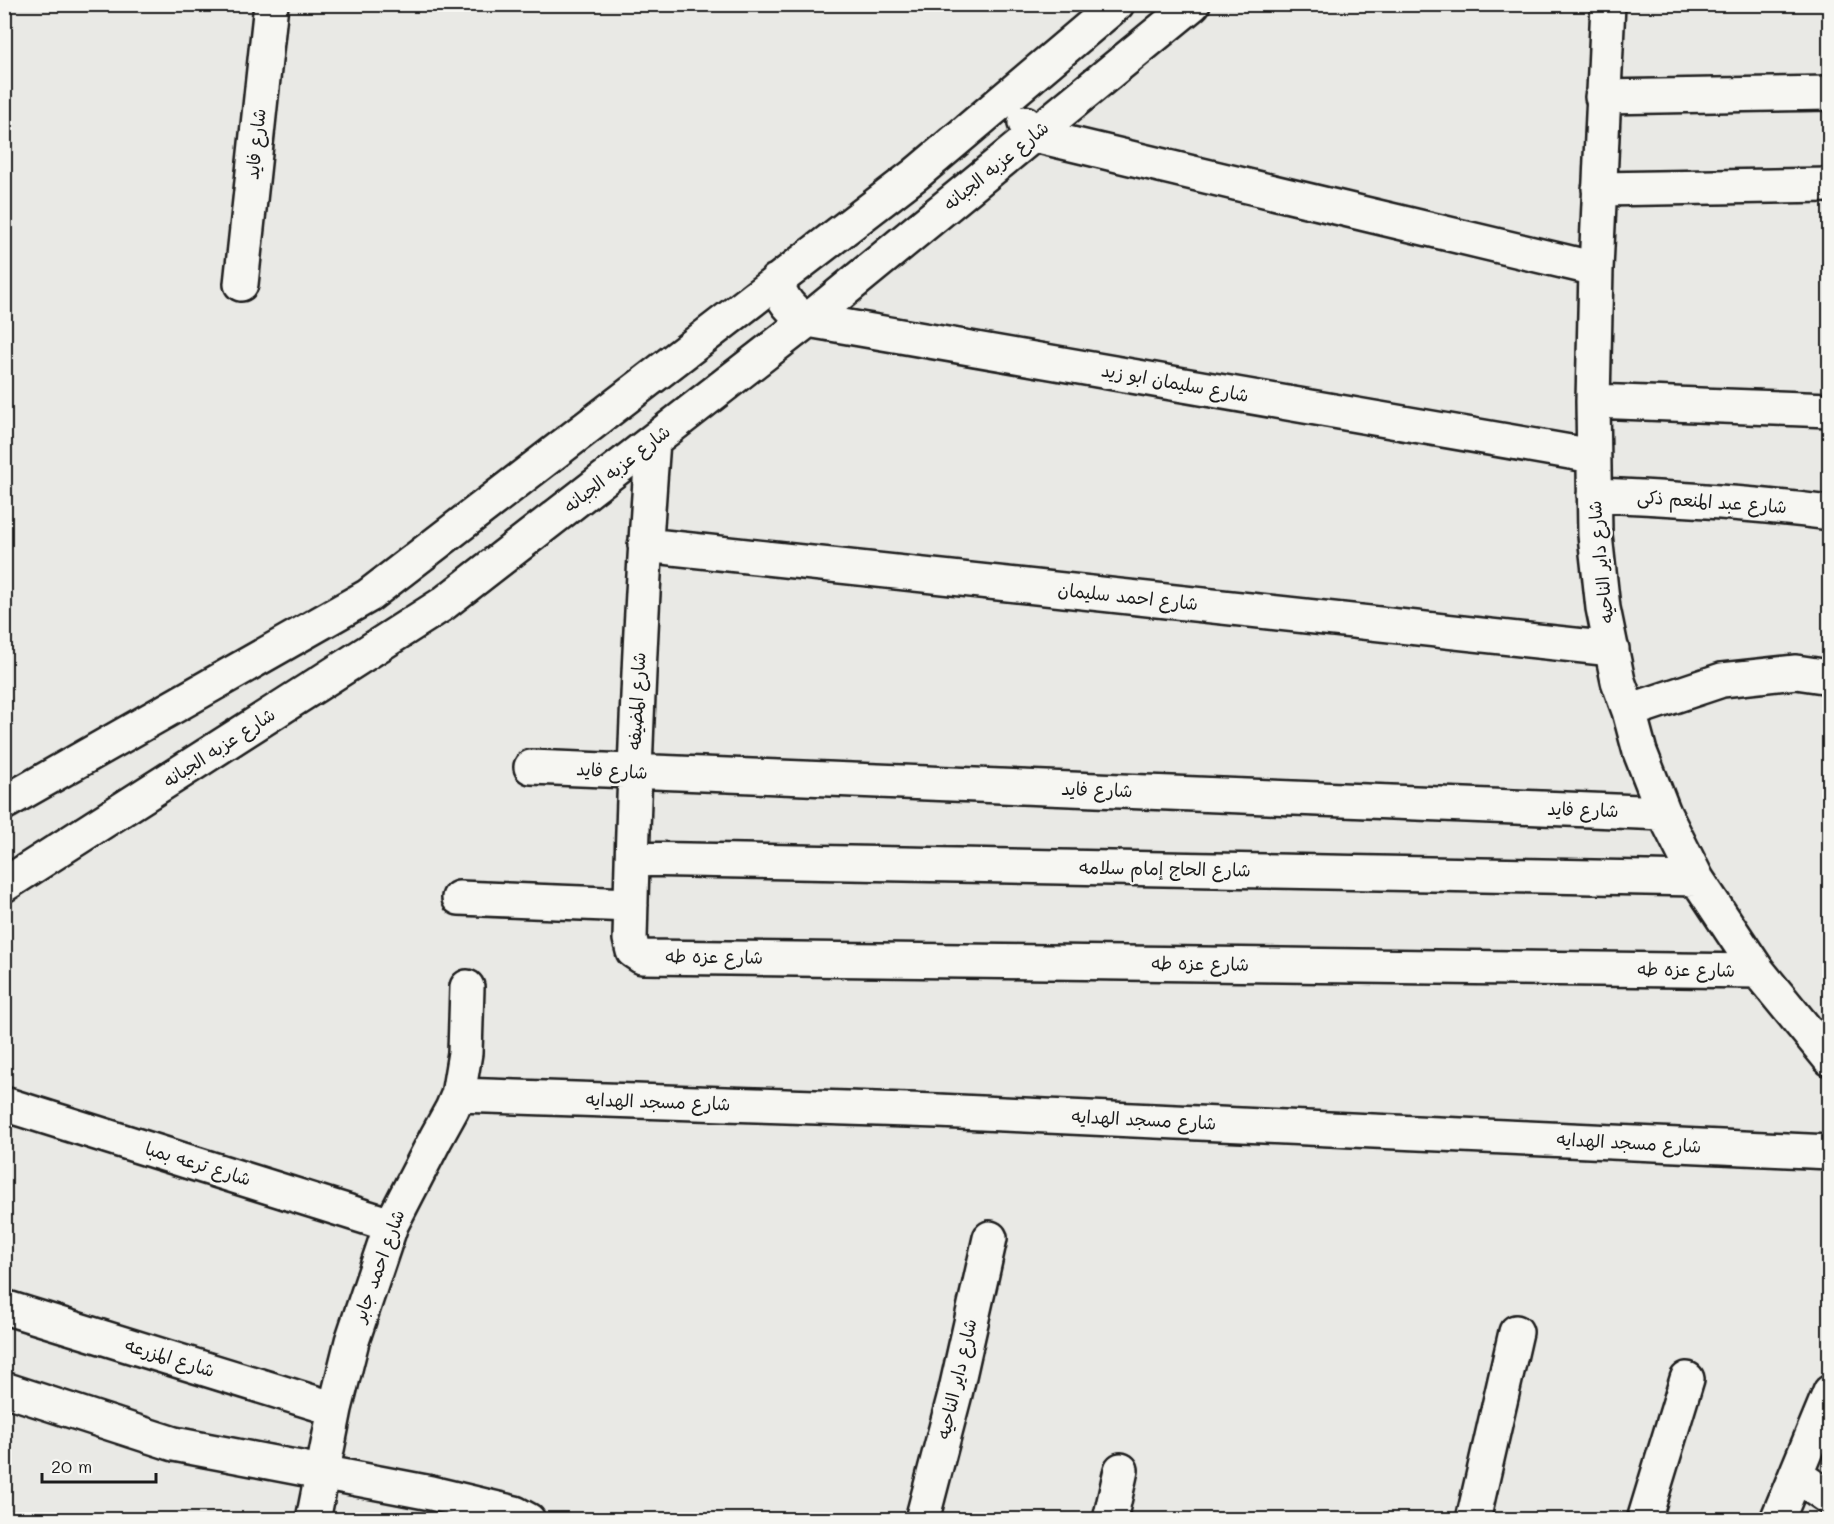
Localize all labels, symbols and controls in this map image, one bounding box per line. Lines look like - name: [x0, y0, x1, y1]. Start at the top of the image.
- street label: شارع فايد: [239, 107, 272, 181]
- street label: شارع عزبه الجبانه: [937, 115, 1054, 216]
- street label: شارع سليمان ابو زيد: [1099, 357, 1251, 408]
- street label: شارع عزبه الجبانه: [558, 419, 675, 518]
- street label: شارع عبد المنعم ذكى: [1636, 484, 1788, 521]
- street label: شارع داير الناحيه: [1582, 500, 1619, 625]
- street label: شارع احمد سليمان: [1057, 577, 1199, 616]
- street label: شارع المضيفه: [621, 651, 652, 750]
- street label: شارع عزبه الجبانه: [158, 702, 280, 793]
- street label: شارع فايد: [576, 756, 648, 785]
- street label: شارع فايد: [1061, 776, 1133, 803]
- street label: شارع فايد: [1547, 796, 1619, 823]
- street label: شارع الحاج إمام سلامه: [1079, 855, 1251, 884]
- street label: شارع عزه طه: [665, 943, 763, 970]
- street label: شارع عزه طه: [1151, 950, 1249, 977]
- street label: شارع عزه طه: [1637, 956, 1735, 983]
- street label: شارع مسجد الهدايه: [585, 1086, 731, 1117]
- street label: شارع مسجد الهدايه: [1071, 1103, 1217, 1136]
- street label: شارع مسجد الهدايه: [1556, 1126, 1702, 1159]
- street label: شارع ترعه بمبا: [142, 1136, 254, 1191]
- street label: شارع احمد جابر: [346, 1206, 410, 1327]
- street label: شارع داير الناحيه: [930, 1316, 983, 1442]
- street label: شارع المزرعه: [122, 1332, 218, 1383]
- scale bar: [42, 1446, 156, 1484]
- text: 20 m: [51, 1454, 92, 1478]

